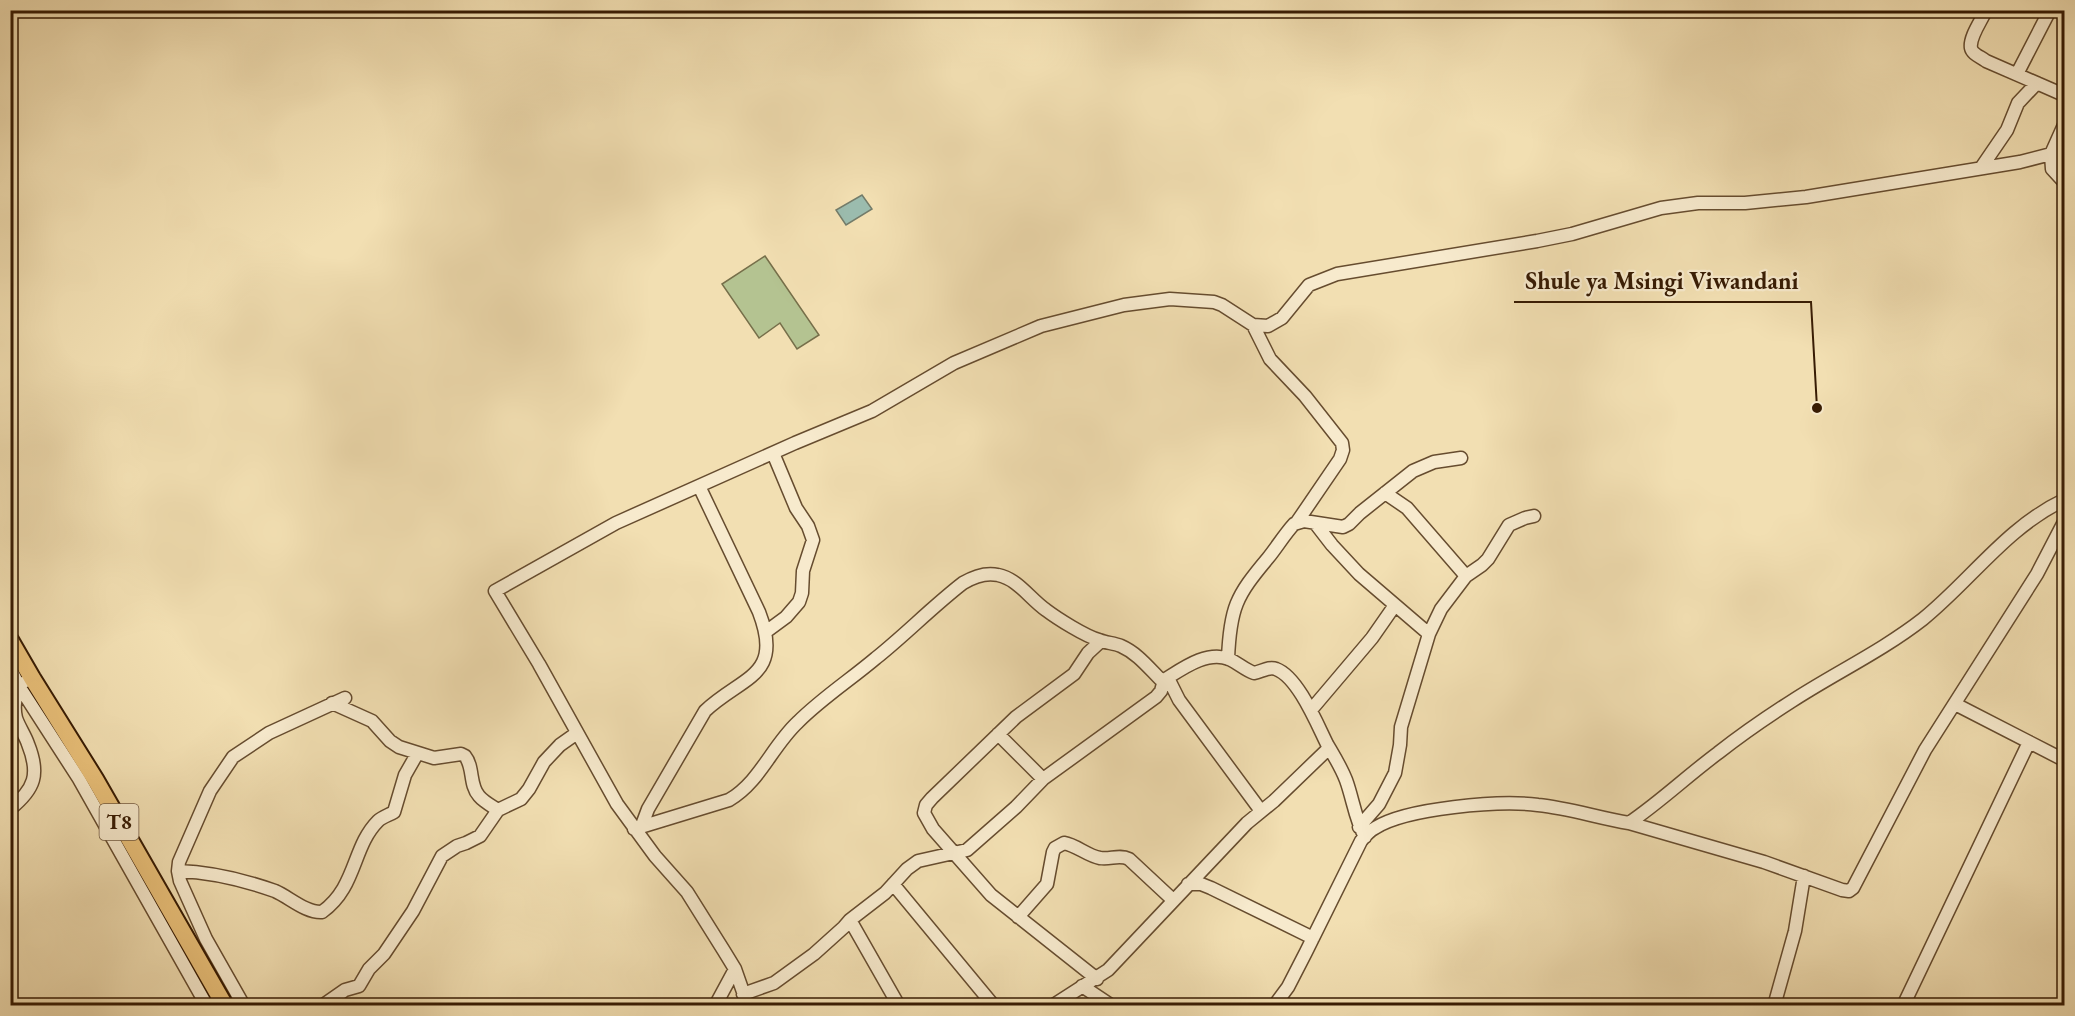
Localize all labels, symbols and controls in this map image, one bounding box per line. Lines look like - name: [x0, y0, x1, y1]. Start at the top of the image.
- callout: Shule ya Msingi Viwandani: [1514, 260, 1811, 302]
- text: Shule ya Msingi Viwandani: [1525, 265, 1799, 297]
- road number: T8: [100, 804, 138, 840]

